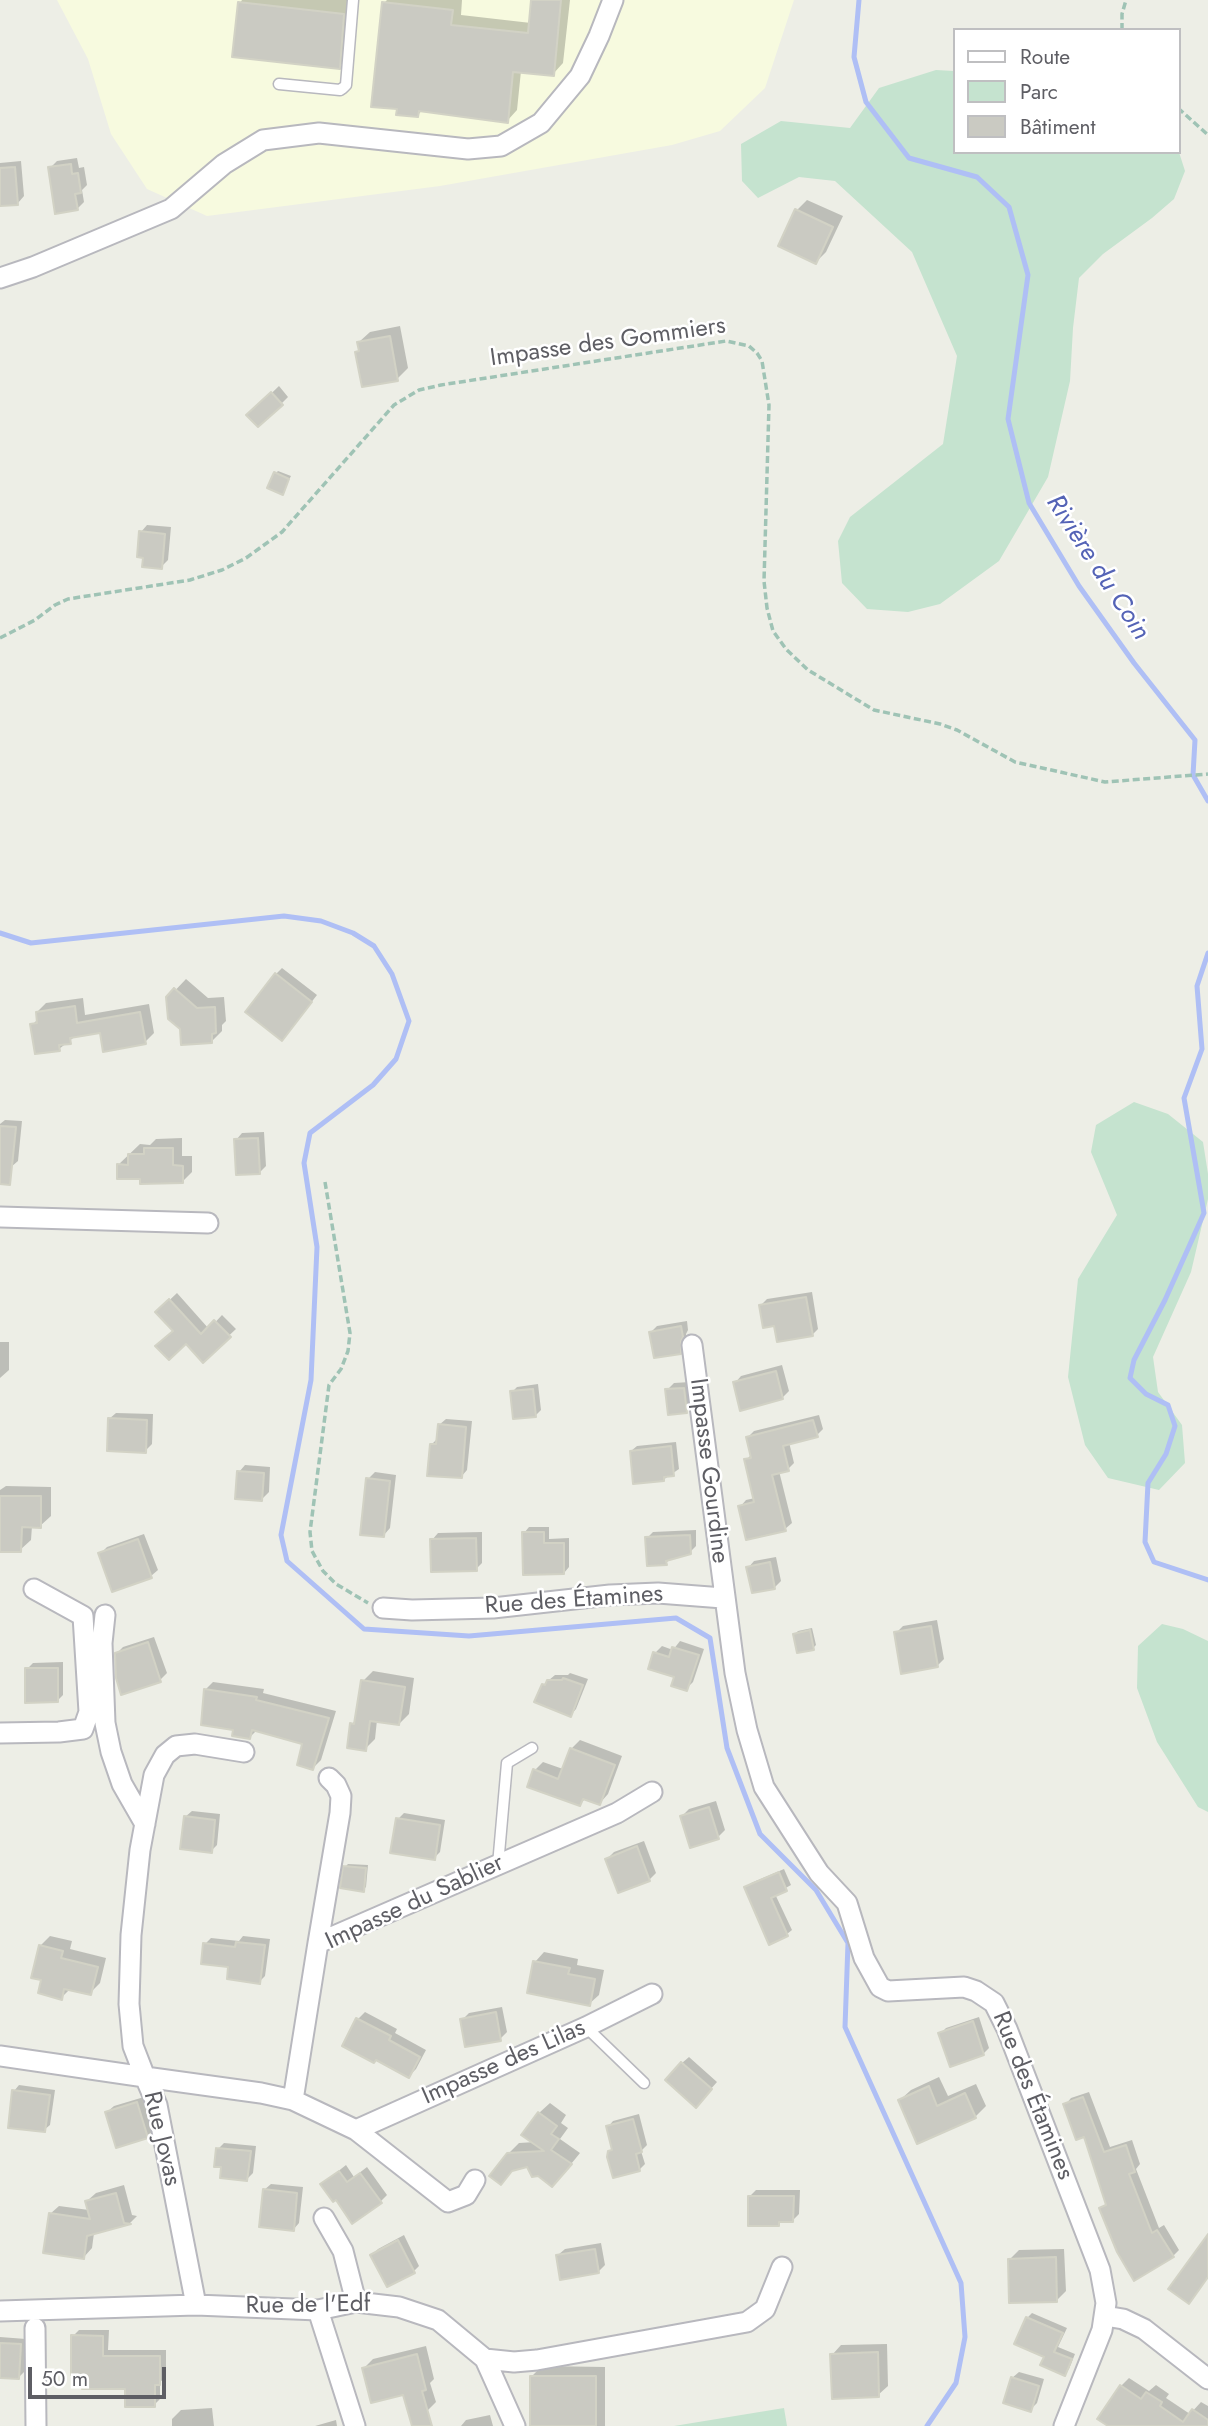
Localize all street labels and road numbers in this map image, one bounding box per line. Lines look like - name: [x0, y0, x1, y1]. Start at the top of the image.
- street label: Impasse des Gommiers: [489, 312, 727, 374]
- street label: Impasse Gourdine: [682, 1377, 734, 1565]
- street label: Rue des Étamines: [484, 1580, 664, 1622]
- street label: Impasse du Sablier: [321, 1849, 509, 1957]
- street label: Rue des Étamines: [985, 2008, 1079, 2184]
- street label: Impasse des Lilas: [418, 2014, 590, 2112]
- street label: Rue Jovas: [136, 2089, 186, 2189]
- street label: Rue de l'Edf: [245, 2291, 371, 2321]

